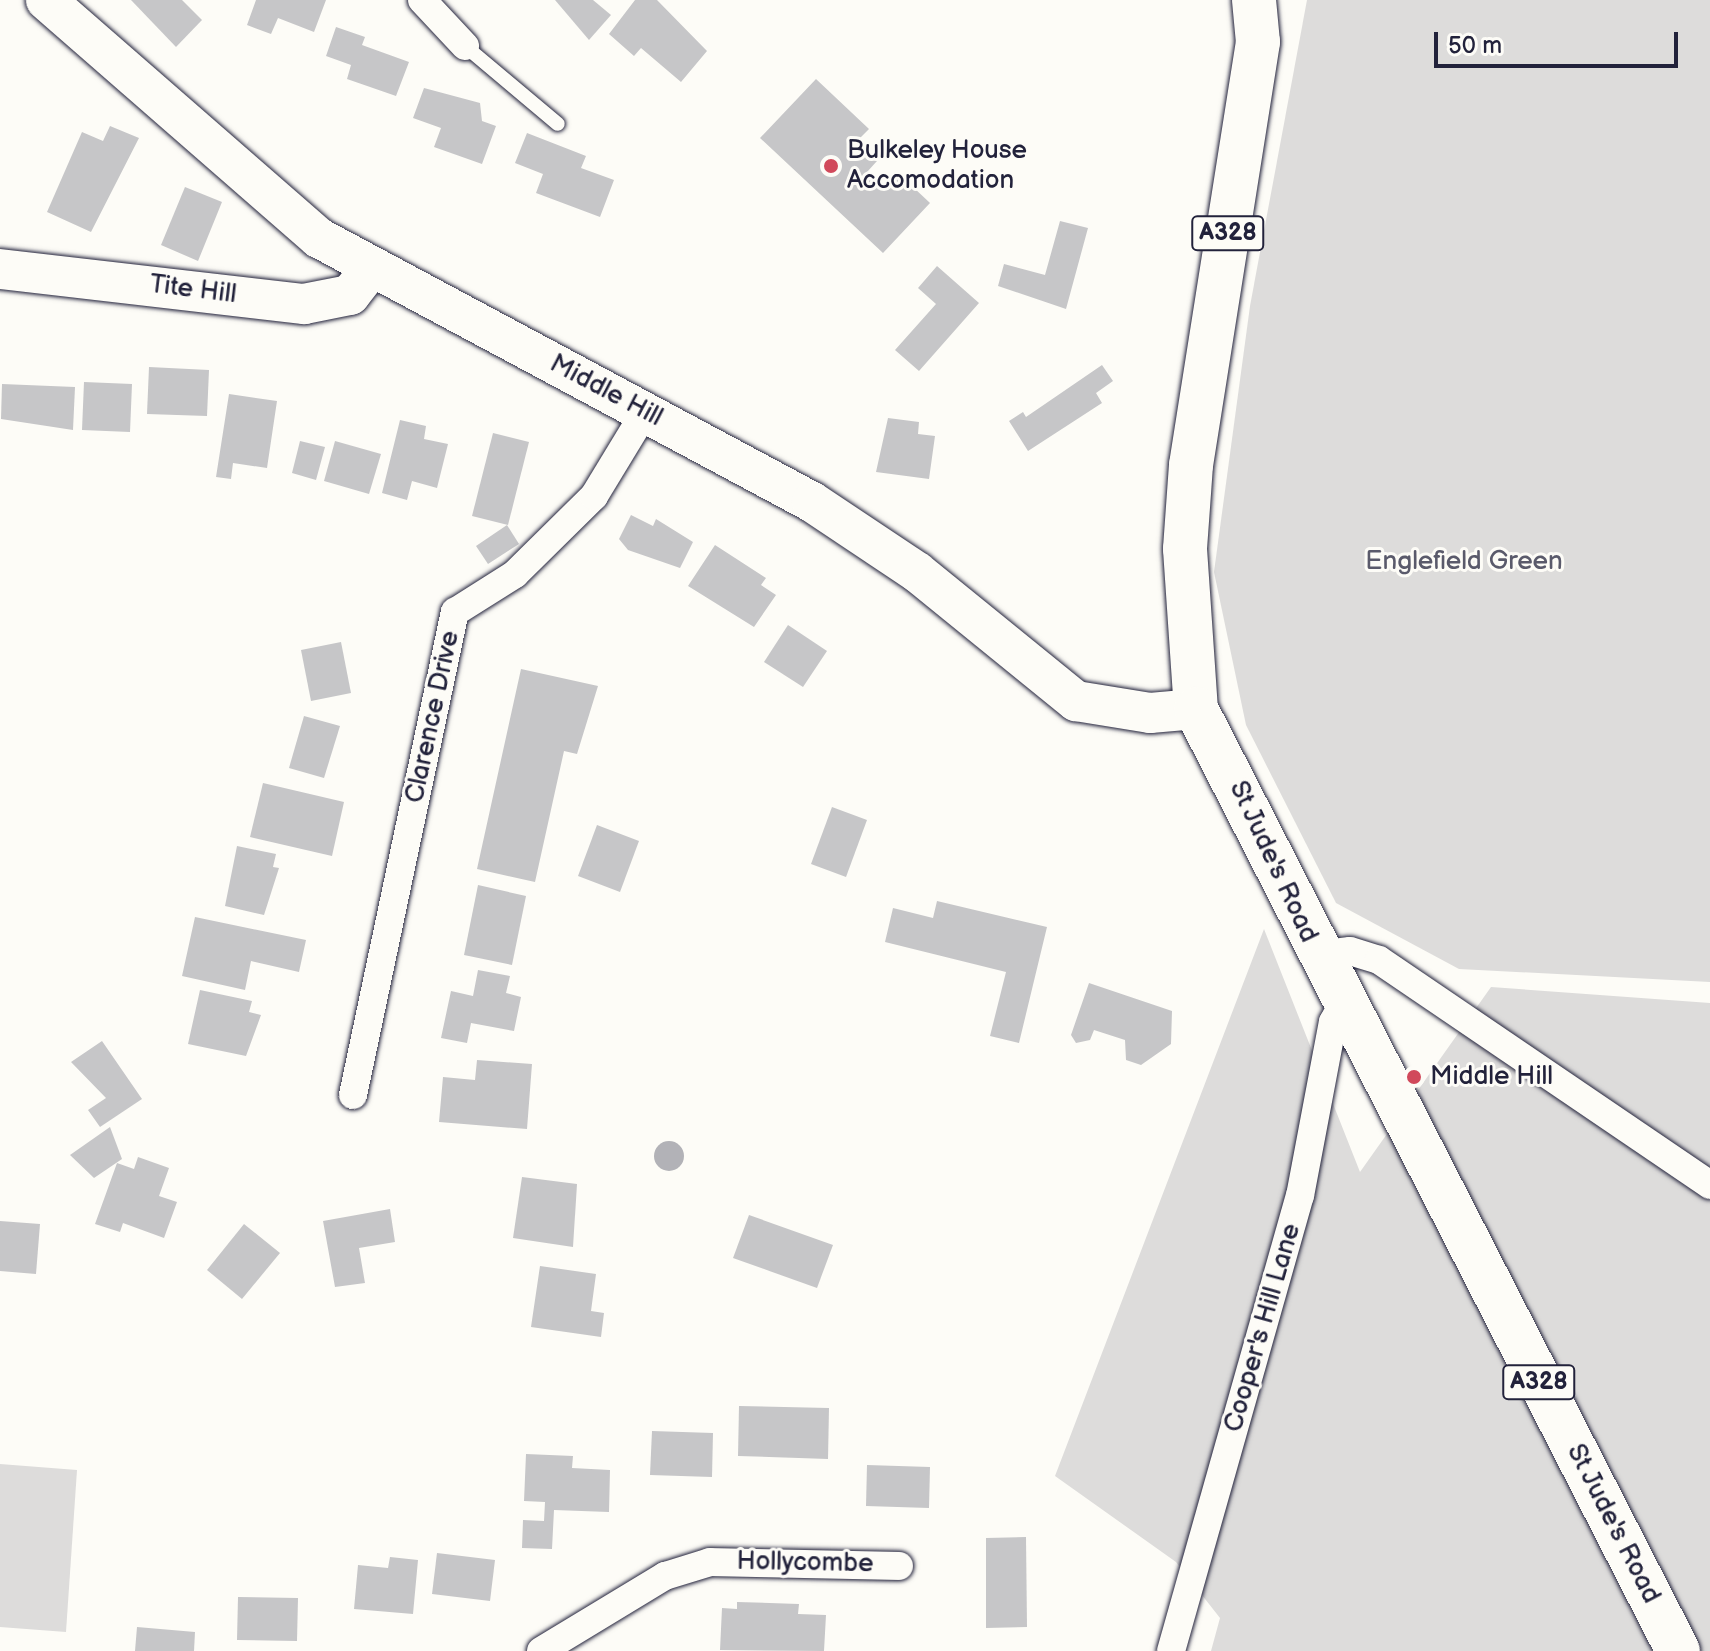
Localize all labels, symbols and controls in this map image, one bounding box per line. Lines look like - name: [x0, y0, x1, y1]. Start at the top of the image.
- scale bar: [1438, 16, 1682, 66]
- text: 50 m: [1448, 31, 1502, 60]
- place label: Bulkeley House Accomodation: [847, 135, 1029, 196]
- marker: Bulkeley House Accomodation: [822, 157, 840, 175]
- road number: A328: [1190, 213, 1266, 253]
- street label: Tite Hill: [148, 269, 238, 311]
- street label: Middle Hill: [544, 348, 668, 434]
- park label: Englefield Green: [1365, 546, 1563, 578]
- street label: Clarence Drive: [400, 628, 466, 806]
- street label: St Jude's Road: [1222, 776, 1324, 948]
- place label: Middle Hill: [1430, 1061, 1553, 1093]
- marker: Middle Hill: [1405, 1068, 1423, 1086]
- street label: Cooper's Hill Lane: [1218, 1220, 1308, 1436]
- road number: A328: [1501, 1362, 1577, 1402]
- street label: St Jude's Road: [1559, 1439, 1667, 1609]
- street label: Hollycombe: [736, 1546, 874, 1580]

